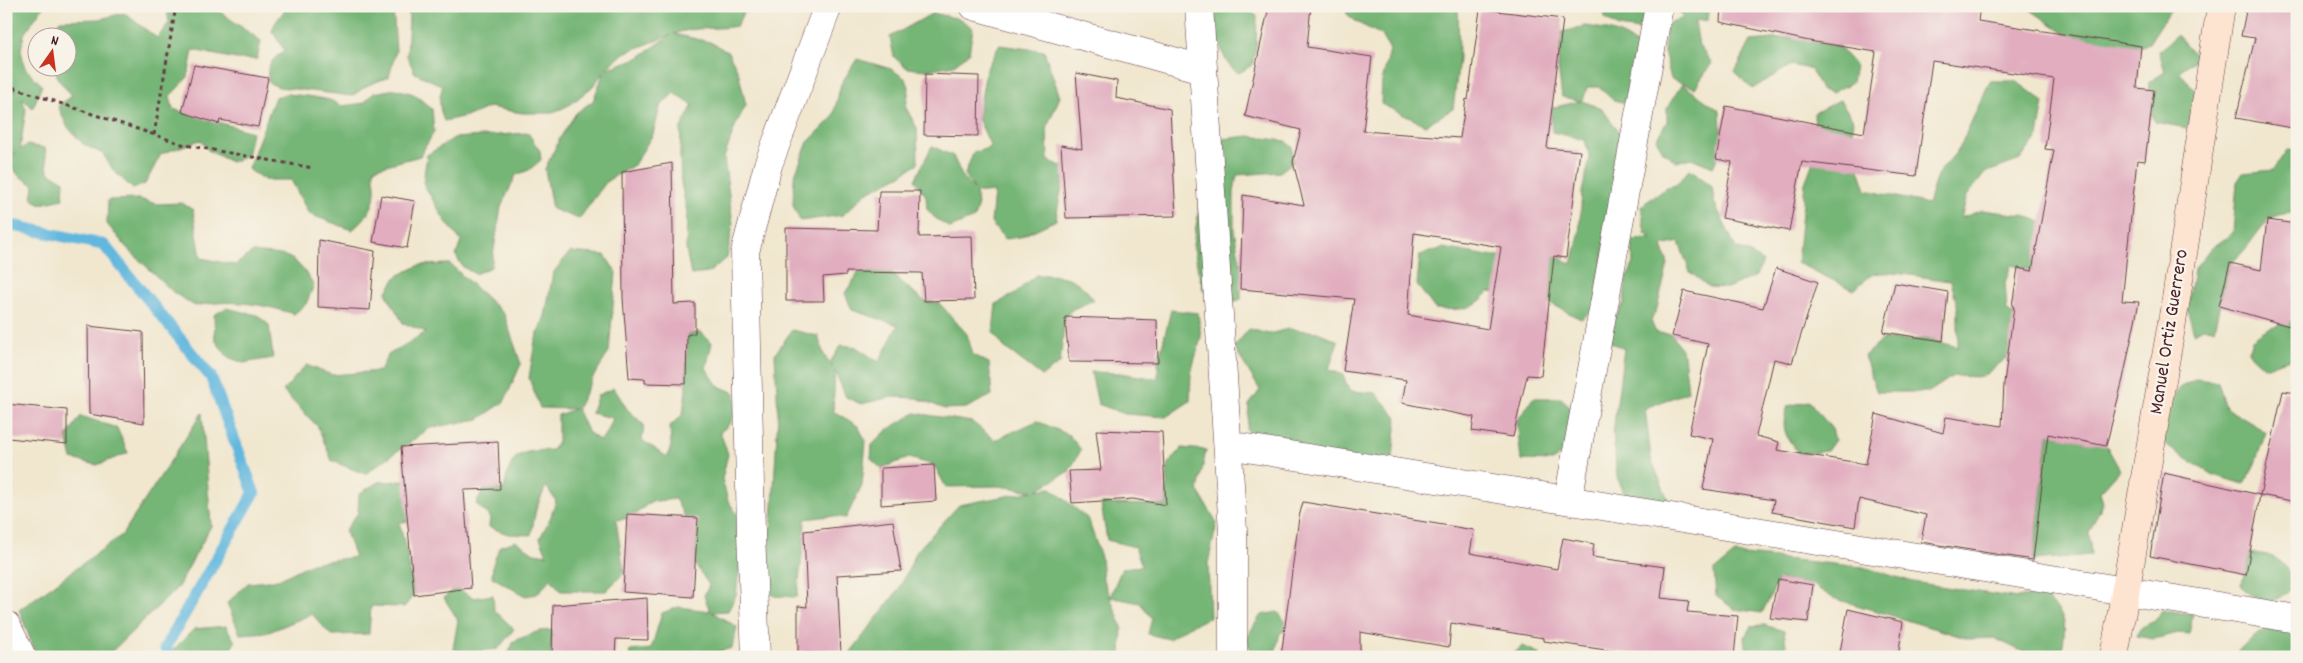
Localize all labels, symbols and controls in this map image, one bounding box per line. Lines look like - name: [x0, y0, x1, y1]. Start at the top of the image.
- north arrow: [28, 28, 78, 78]
- text: N: [49, 31, 61, 52]
- street label: Manuel Ortiz Guerrero: [2143, 247, 2197, 417]

